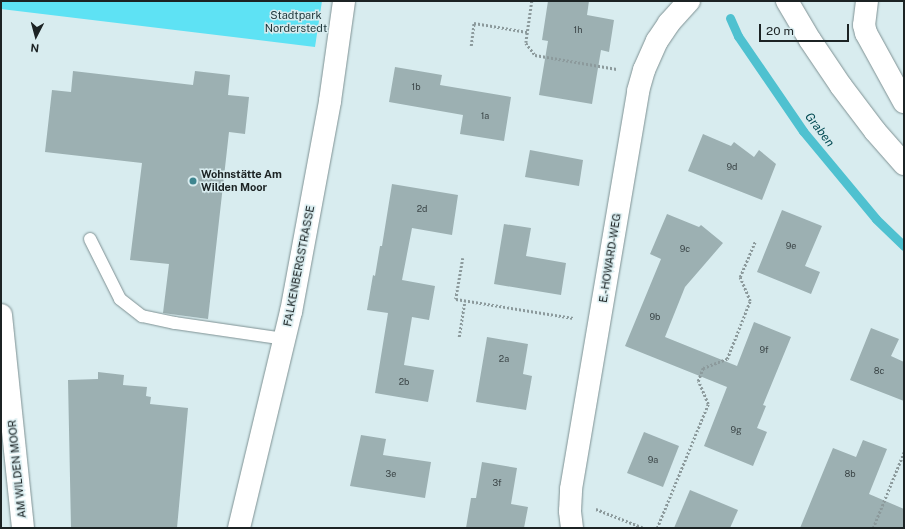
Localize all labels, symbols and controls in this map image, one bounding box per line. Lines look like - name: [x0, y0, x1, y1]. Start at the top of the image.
- park label: Stadtpark Norderstedt: [265, 9, 327, 35]
- north arrow: [16, 16, 56, 56]
- scale bar: [761, 16, 851, 42]
- text: 20 m: [766, 24, 794, 38]
- house number: 1h: [574, 25, 582, 35]
- text: N: [30, 42, 40, 54]
- house number: 1b: [411, 82, 421, 92]
- water label: Graben: [801, 110, 837, 150]
- house number: 1a: [481, 111, 489, 121]
- house number: 9d: [727, 162, 737, 172]
- place label: Wohnstätte Am Wilden Moor: [201, 168, 282, 194]
- marker: Wohnstätte Am Wilden Moor: [188, 176, 198, 186]
- street label: FALKENBERGSTRASSE: [281, 204, 317, 328]
- house number: 2d: [417, 204, 427, 214]
- street label: E.-HOWARD-WEG: [596, 212, 624, 304]
- house number: 9e: [786, 241, 796, 251]
- house number: 9c: [680, 244, 690, 254]
- house number: 9b: [650, 312, 660, 322]
- house number: 9f: [759, 345, 769, 355]
- house number: 2a: [499, 354, 509, 364]
- house number: 8c: [874, 366, 884, 376]
- house number: 2b: [399, 377, 409, 387]
- street label: AM WILDEN MOOR: [5, 419, 29, 519]
- house number: 9g: [730, 425, 742, 435]
- house number: 9a: [648, 455, 658, 465]
- house number: 3e: [386, 469, 396, 479]
- house number: 8b: [844, 469, 856, 479]
- house number: 3f: [492, 478, 502, 488]

